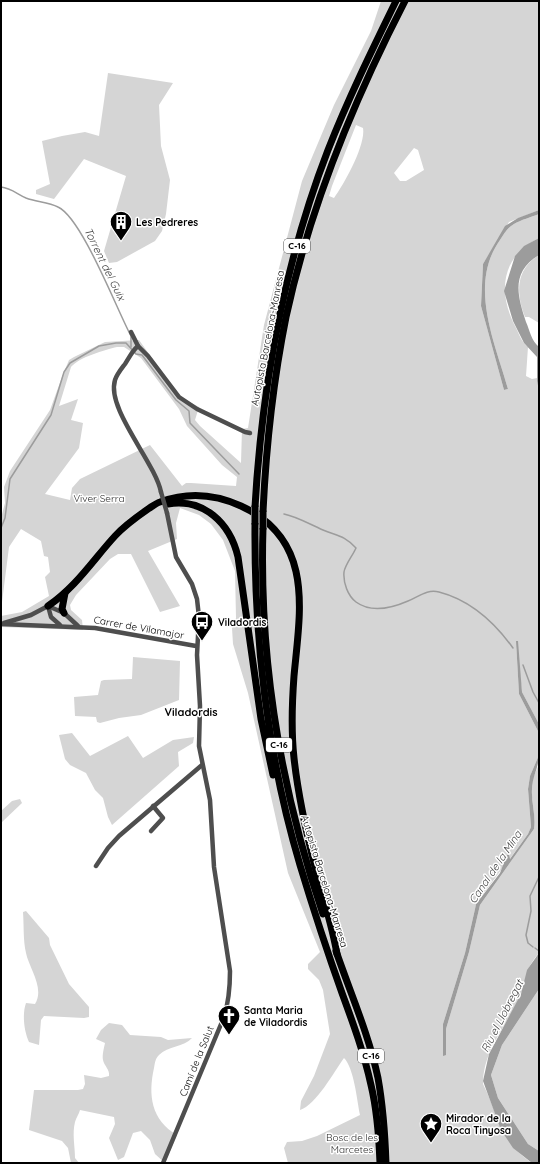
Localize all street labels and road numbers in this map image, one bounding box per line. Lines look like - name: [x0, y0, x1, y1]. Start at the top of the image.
- road number: C-16: [284, 239, 310, 253]
- street label: Autopista Barcelona-Manresa: [248, 269, 287, 407]
- street label: Carrer de Vilamajor: [93, 613, 185, 642]
- road number: C-16: [266, 738, 292, 752]
- street label: Autopista Barcelona-Manresa: [298, 813, 351, 949]
- street label: Camí de la Salut: [176, 1023, 217, 1098]
- road number: C-16: [358, 1049, 384, 1063]

